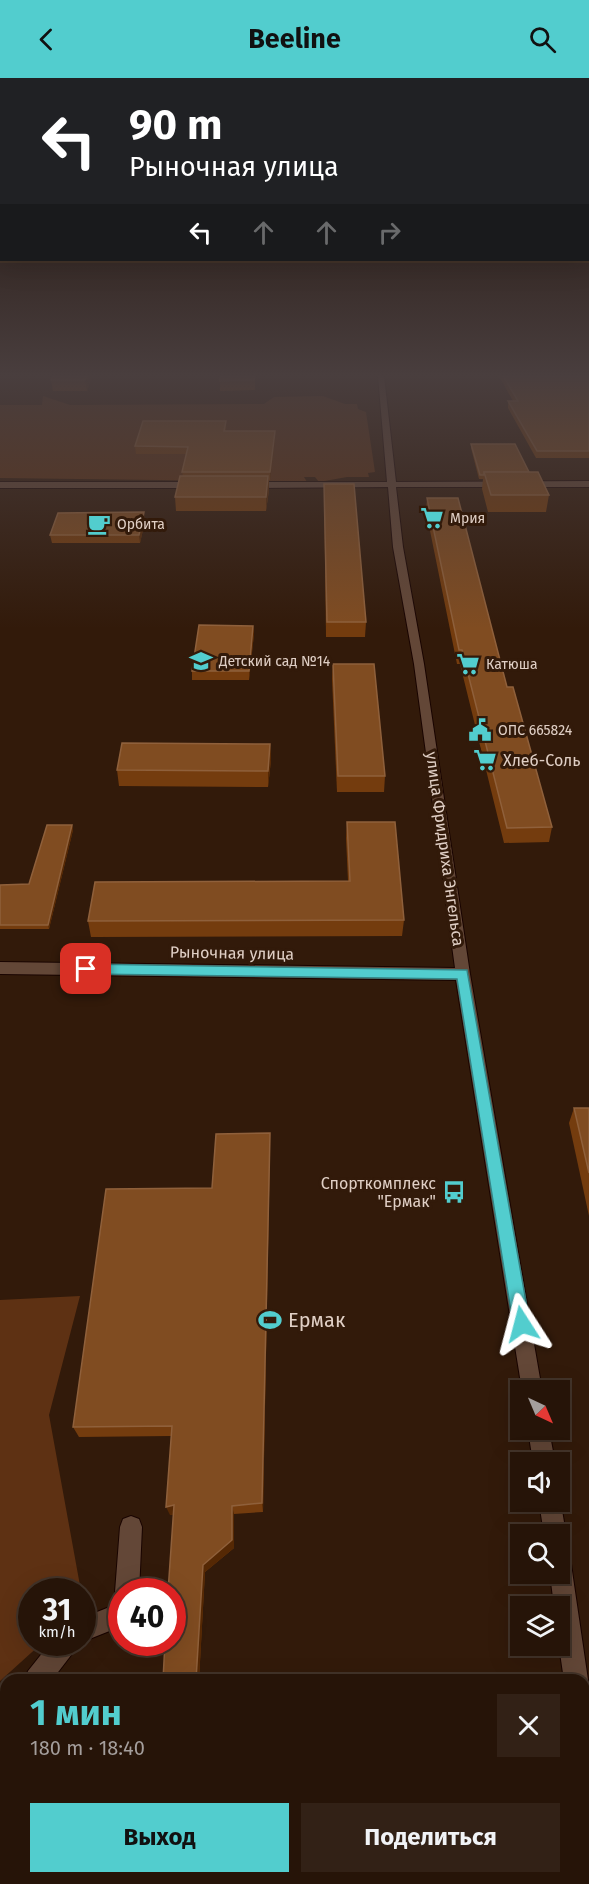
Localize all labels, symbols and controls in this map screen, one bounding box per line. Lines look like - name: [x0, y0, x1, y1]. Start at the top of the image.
- icon: back: [30, 23, 63, 56]
- text: Beeline: [248, 23, 341, 55]
- icon: search: [526, 23, 559, 56]
- text: 90 m: [129, 100, 223, 150]
- icon: left: [30, 102, 108, 180]
- text: Рыночная улица: [129, 151, 339, 183]
- icon: left: [184, 216, 217, 249]
- icon: ahead: [247, 216, 280, 249]
- icon: ahead: [310, 216, 343, 249]
- icon: right: [373, 216, 406, 249]
- supermarket icon: Мрия: [419, 505, 445, 531]
- place label: Мрия: [450, 510, 485, 527]
- cafe icon: Орбита: [86, 511, 112, 537]
- place label: Орбита: [117, 516, 165, 533]
- school or university icon: Детский сад №14: [188, 648, 214, 674]
- supermarket icon: Катюша: [455, 651, 481, 677]
- place label: Детский сад №14: [218, 653, 331, 670]
- place label: Катюша: [486, 656, 538, 673]
- public building icon: ОПС 665824: [467, 717, 493, 743]
- place label: ОПС 665824: [498, 722, 573, 739]
- supermarket icon: Хлеб-Соль: [472, 747, 498, 773]
- street label: улица Фридриха Энгельса: [422, 750, 468, 948]
- place label: Хлеб-Соль: [503, 751, 581, 770]
- street label: Рыночная улица: [170, 942, 294, 964]
- pin: [60, 943, 111, 994]
- icon: arrive: [69, 952, 102, 985]
- place label: Спорткомплекс "Ермак": [321, 1174, 436, 1211]
- bus stop icon: Спорткомплекс "Ермак": [441, 1179, 467, 1205]
- position arrow: [490, 1292, 554, 1356]
- sports icon: Ермак: [257, 1307, 283, 1333]
- place label: Ермак: [288, 1308, 346, 1332]
- north arrow: [510, 1380, 570, 1440]
- map controls: [510, 1380, 570, 1656]
- button: sound: [510, 1452, 570, 1512]
- button: search: [510, 1524, 570, 1584]
- speed limit sign: 40: [108, 1578, 186, 1656]
- text: 31: [43, 1592, 71, 1628]
- button: layers: [510, 1596, 570, 1656]
- text: km/h: [38, 1623, 76, 1641]
- text: 1 мин: [30, 1691, 122, 1735]
- button: close: [497, 1694, 560, 1757]
- text: 180 m · 18:40: [30, 1736, 145, 1760]
- button: Выход: [30, 1803, 289, 1872]
- button: Поделиться: [301, 1803, 560, 1872]

